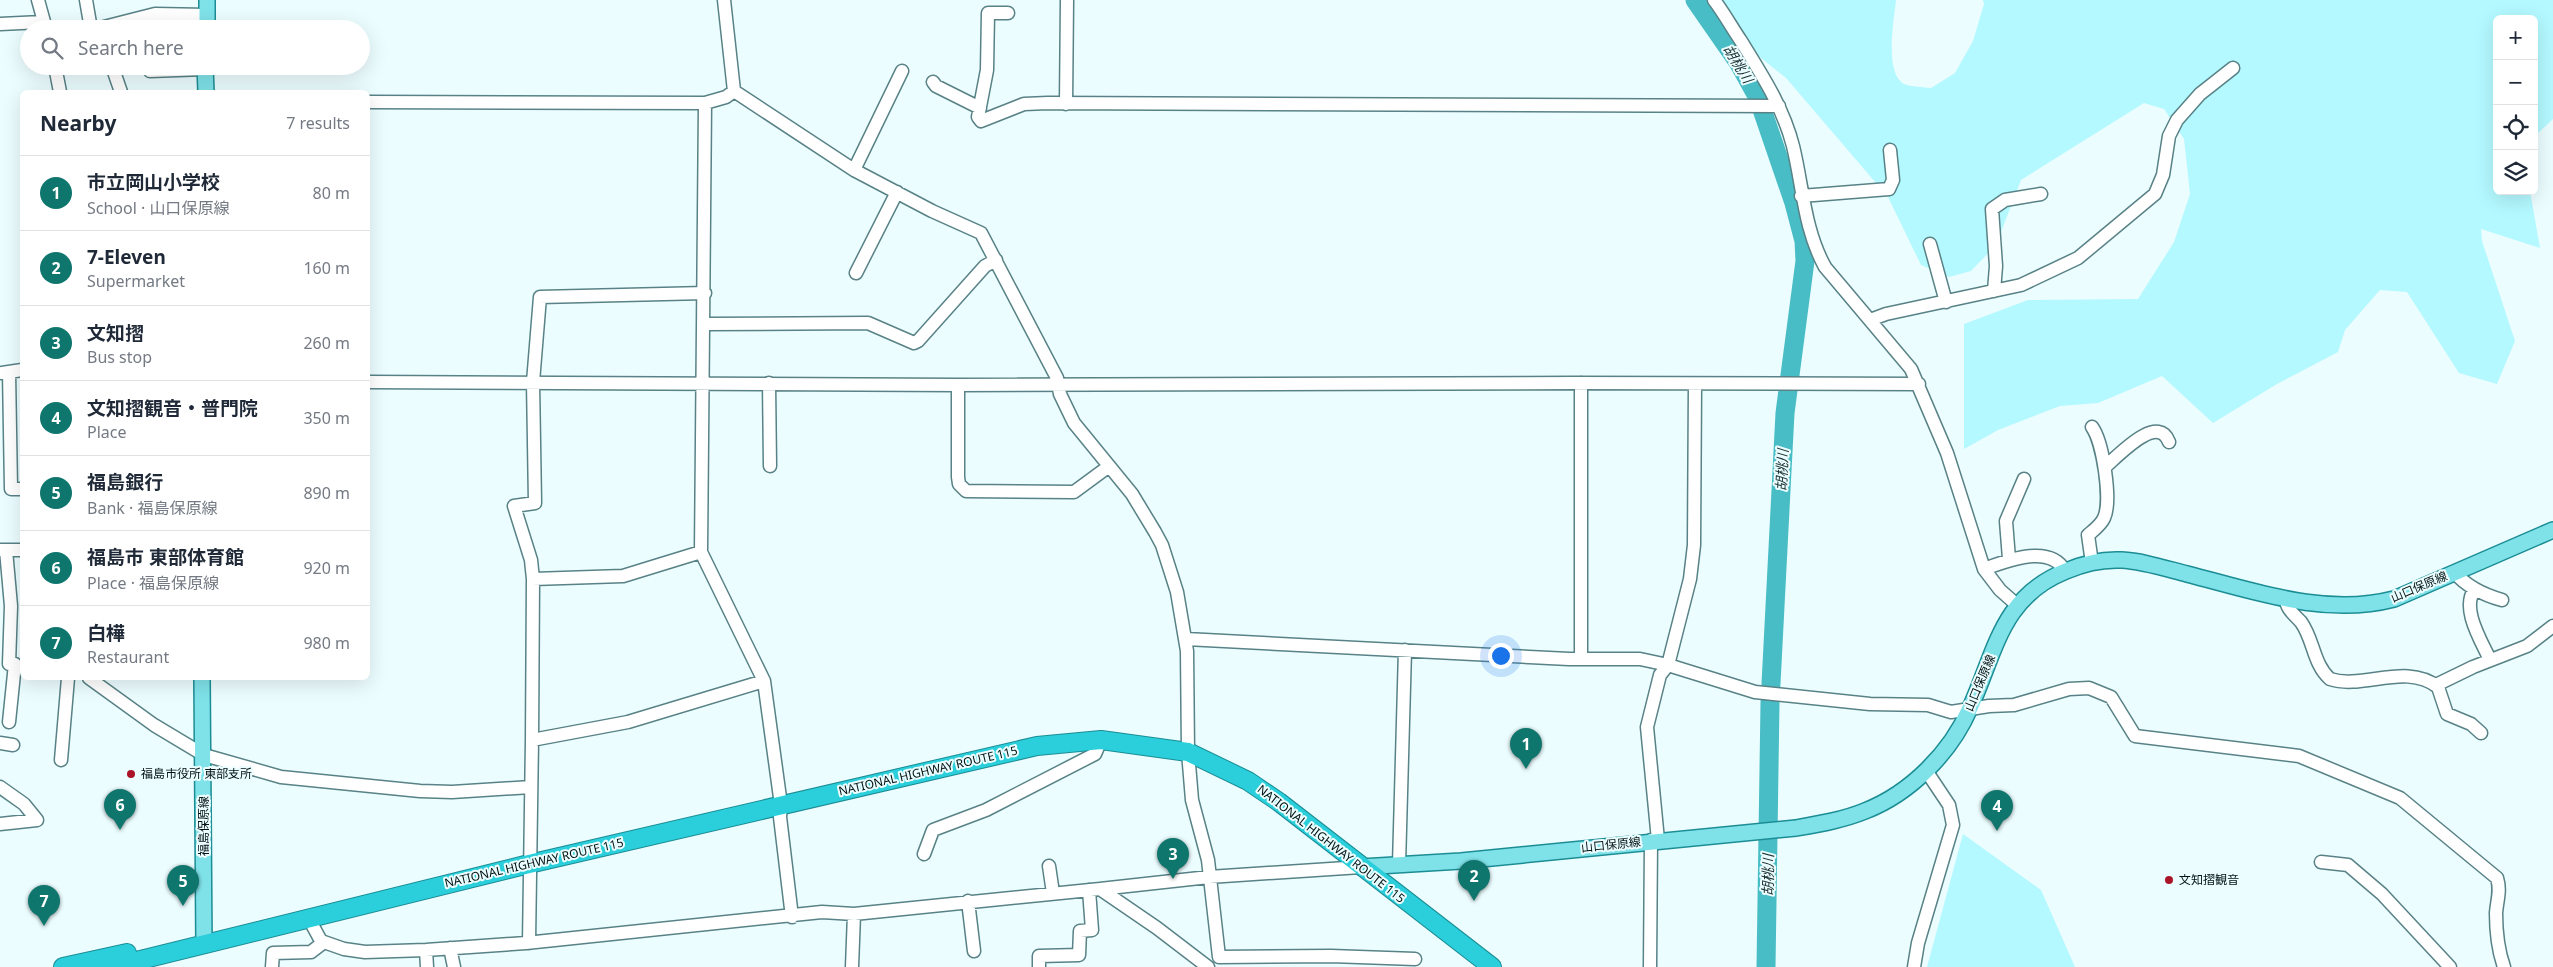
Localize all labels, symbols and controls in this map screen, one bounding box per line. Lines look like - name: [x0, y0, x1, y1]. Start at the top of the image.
- map controls: [2493, 15, 2538, 195]
- button: +: [2493, 15, 2538, 60]
- search box: [20, 20, 370, 75]
- icon: search: [38, 34, 66, 62]
- text: Search here: [78, 35, 184, 61]
- water label: 胡桃川: [1719, 41, 1759, 88]
- button: −: [2493, 60, 2538, 105]
- button: locate: [2493, 105, 2538, 150]
- text: Nearby: [40, 109, 116, 137]
- text: 7 results: [286, 112, 350, 134]
- button: layers: [2493, 150, 2538, 195]
- text: 市立岡山小学校: [87, 169, 220, 195]
- text: 1: [51, 182, 61, 204]
- text: 80 m: [313, 182, 350, 204]
- text: School · 山口保原線: [87, 197, 229, 219]
- text: 7-Eleven: [87, 244, 166, 270]
- text: 2: [51, 257, 61, 279]
- text: 160 m: [303, 257, 350, 279]
- text: Supermarket: [87, 270, 185, 292]
- text: 文知摺: [87, 320, 144, 346]
- text: 3: [51, 332, 61, 354]
- text: 260 m: [303, 332, 350, 354]
- text: Bus stop: [87, 346, 152, 368]
- text: 文知摺観音・普門院: [87, 395, 258, 421]
- text: 4: [51, 407, 61, 429]
- text: 350 m: [303, 407, 350, 429]
- text: Place: [87, 421, 127, 443]
- water label: 胡桃川: [1771, 447, 1792, 491]
- text: 福島銀行: [87, 469, 163, 495]
- text: 5: [51, 482, 61, 504]
- text: 890 m: [303, 482, 350, 504]
- text: Bank · 福島保原線: [87, 497, 217, 519]
- text: 福島市 東部体育館: [87, 544, 244, 570]
- text: 6: [51, 557, 61, 579]
- text: 920 m: [303, 557, 350, 579]
- street label: 山口保原線: [2388, 567, 2450, 606]
- text: Place · 福島保原線: [87, 572, 219, 594]
- text: 白樺: [87, 620, 125, 646]
- text: 7: [51, 632, 61, 654]
- text: 980 m: [303, 632, 350, 654]
- your location: [1488, 643, 1514, 669]
- text: Restaurant: [87, 646, 169, 668]
- street label: 山口保原線: [1960, 652, 1999, 714]
- pin: 1: [1510, 728, 1542, 769]
- street label: NATIONAL HIGHWAY ROUTE 115: [837, 742, 1019, 799]
- place label: 福島市役所 東部支所: [141, 765, 252, 782]
- marker: 福島市役所 東部支所: [125, 768, 137, 780]
- street label: NATIONAL HIGHWAY ROUTE 115: [1254, 781, 1409, 907]
- pin: 6: [104, 789, 136, 830]
- pin: 4: [1981, 790, 2013, 831]
- street label: 福島保原線: [195, 796, 212, 856]
- street label: 山口保原線: [1580, 833, 1642, 856]
- street label: NATIONAL HIGHWAY ROUTE 115: [443, 834, 625, 891]
- pin: 3: [1157, 838, 1189, 879]
- water label: 胡桃川: [1758, 852, 1777, 896]
- pin: 2: [1458, 860, 1490, 901]
- pin: 5: [167, 865, 199, 906]
- place label: 文知摺観音: [2179, 871, 2239, 888]
- marker: 文知摺観音: [2163, 874, 2175, 886]
- pin: 7: [28, 885, 60, 926]

